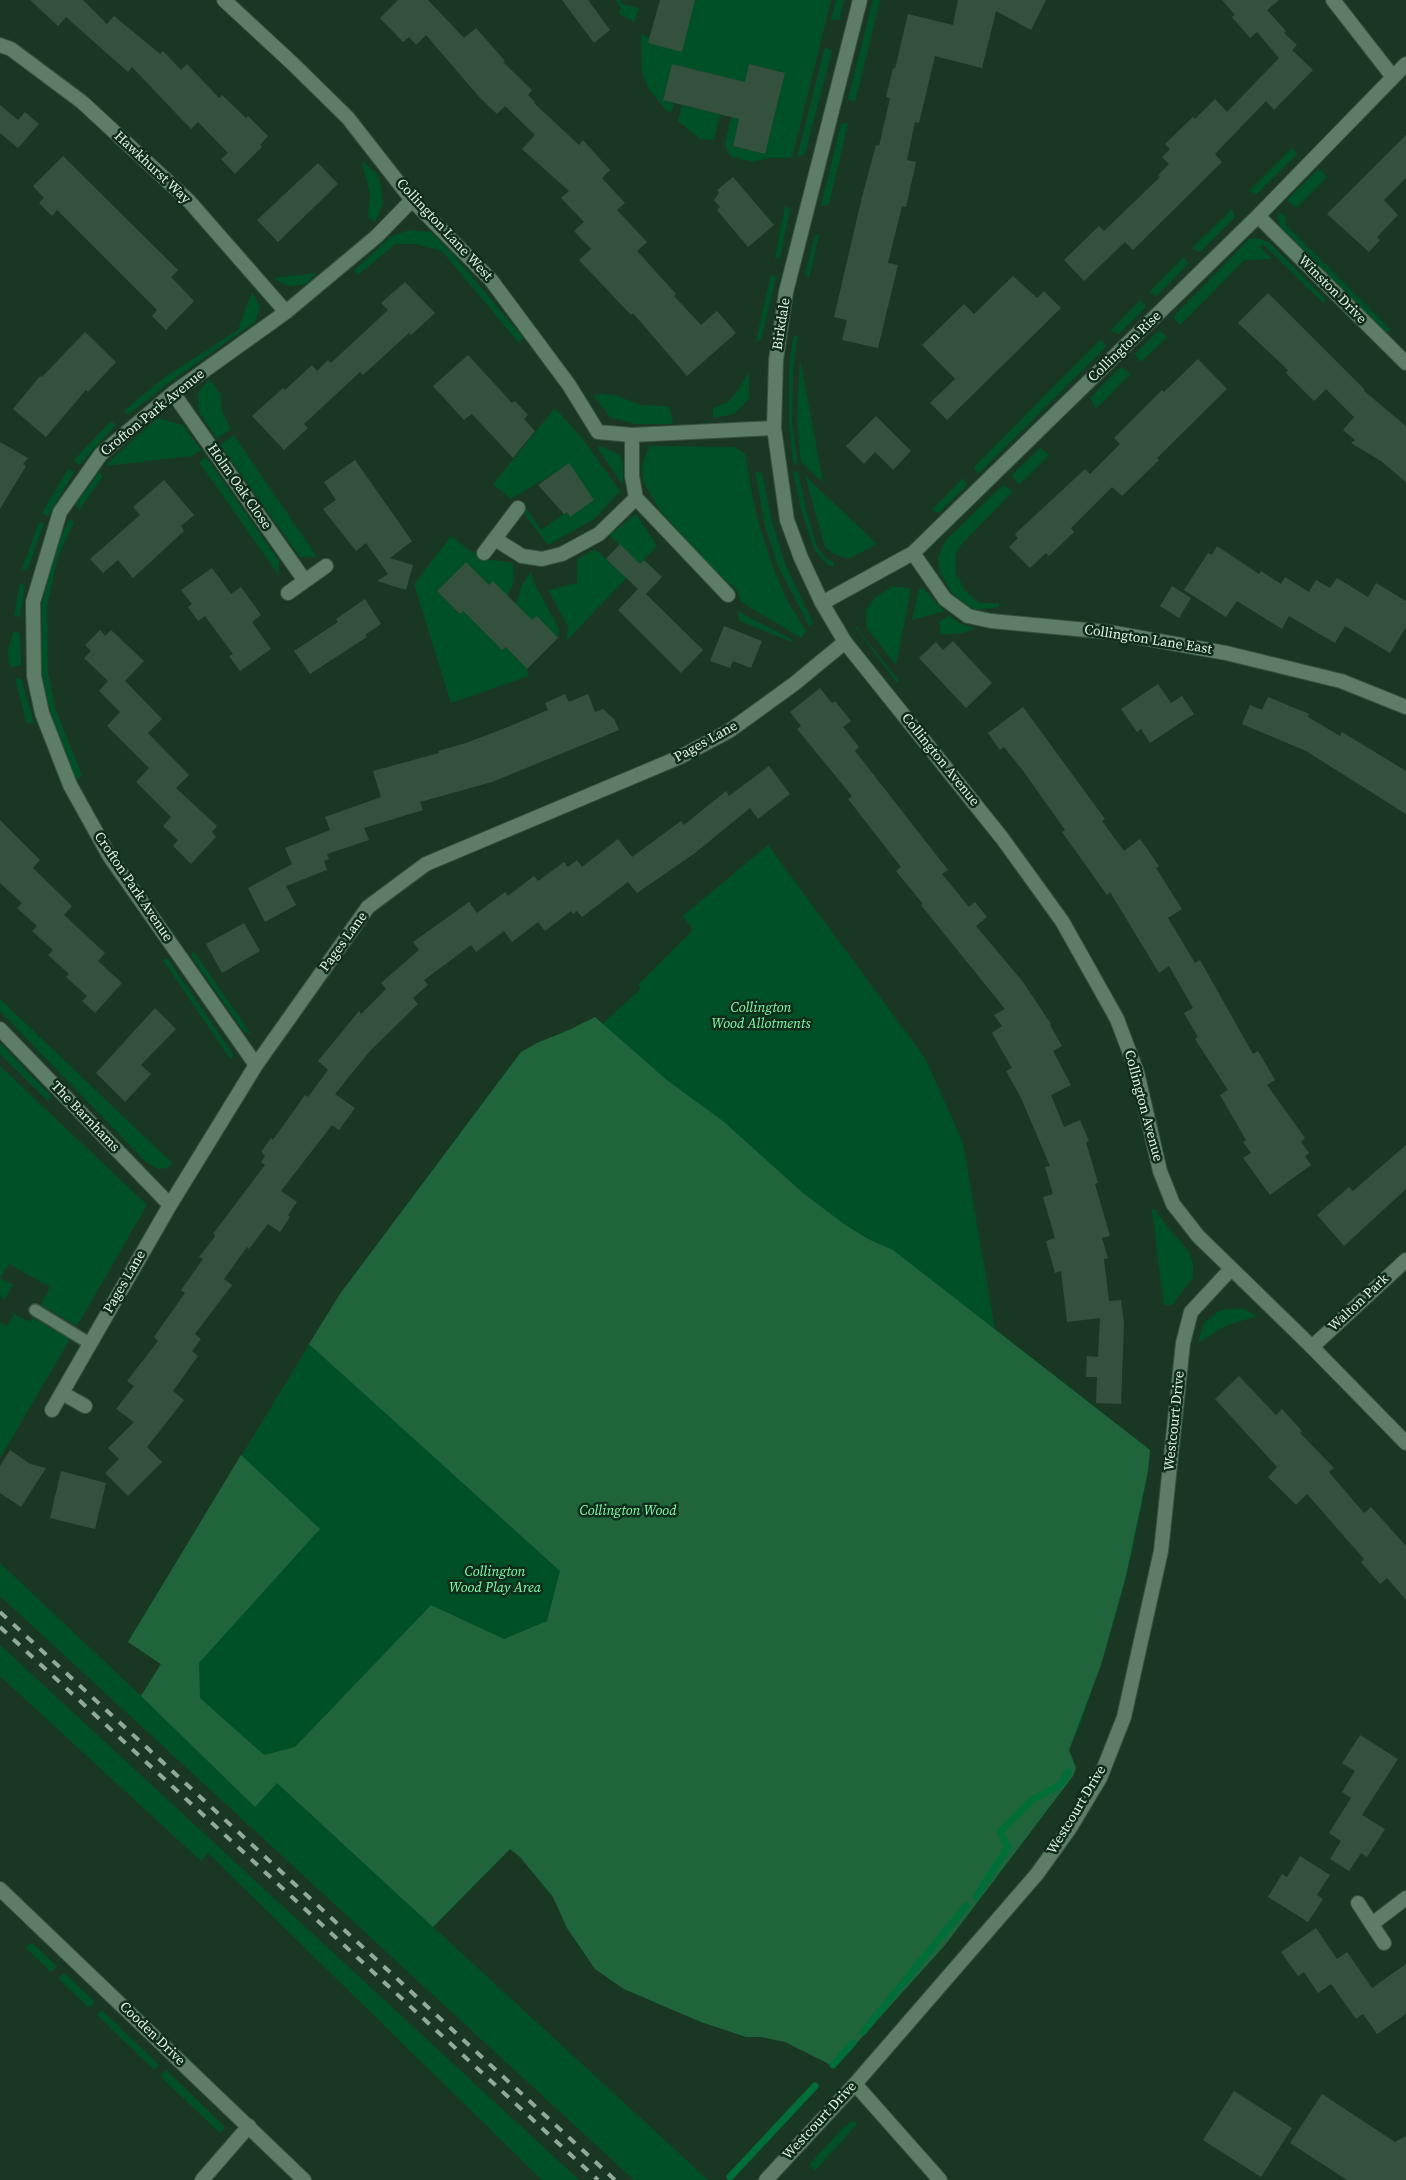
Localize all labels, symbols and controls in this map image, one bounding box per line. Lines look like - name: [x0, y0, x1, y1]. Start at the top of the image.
- street label: Hawkhurst Way: [110, 128, 194, 208]
- street label: Collington Lane West: [392, 176, 496, 284]
- street label: Winston Drive: [1294, 252, 1370, 328]
- street label: Birkdale: [770, 297, 794, 351]
- street label: Collington Rise: [1085, 308, 1165, 386]
- street label: Crofton Park Avenue: [98, 366, 208, 460]
- street label: Holm Oak Close: [203, 441, 275, 533]
- street label: Collington Lane East: [1083, 622, 1213, 658]
- street label: Collington Avenue: [897, 710, 983, 810]
- street label: Pages Lane: [671, 718, 741, 766]
- street label: Crofton Park Avenue: [90, 829, 176, 945]
- street label: Pages Lane: [317, 909, 371, 975]
- park label: Collington Wood Allotments: [711, 1000, 811, 1032]
- street label: Collington Avenue: [1120, 1048, 1166, 1164]
- street label: The Barnhams: [47, 1078, 123, 1156]
- street label: Pages Lane: [100, 1248, 150, 1316]
- street label: Walton Park: [1325, 1271, 1393, 1335]
- street label: Westcourt Drive: [1161, 1370, 1189, 1472]
- park label: Collington Wood: [579, 1503, 677, 1519]
- park label: Collington Wood Play Area: [449, 1564, 541, 1596]
- street label: Westcourt Drive: [1044, 1763, 1110, 1857]
- street label: Cooden Drive: [116, 1999, 188, 2069]
- street label: Westcourt Drive: [780, 2079, 860, 2163]

